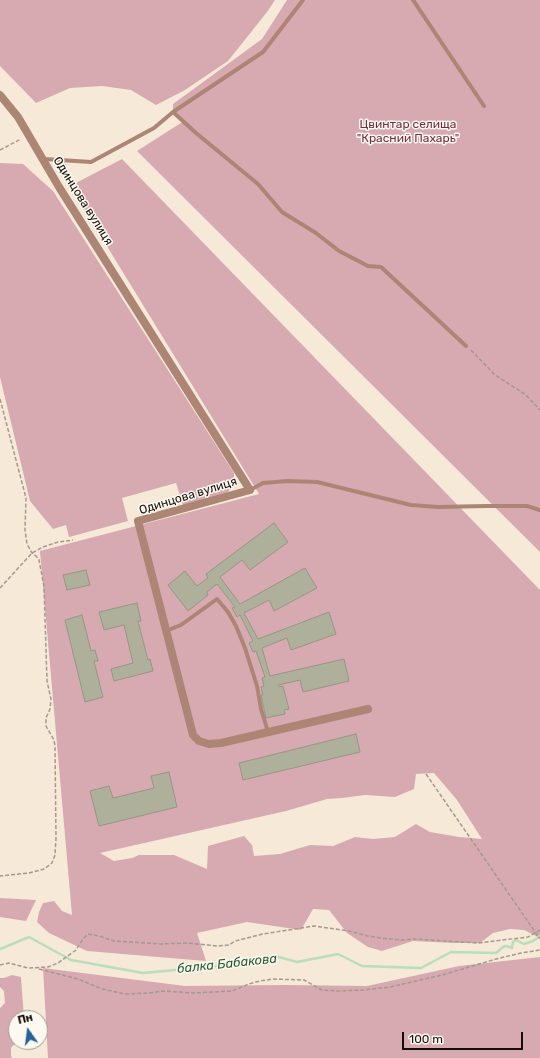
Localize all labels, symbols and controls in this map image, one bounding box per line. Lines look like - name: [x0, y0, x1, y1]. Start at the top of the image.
- park label: Цвинтар селища "Красний Пахарь": [357, 118, 459, 146]
- street label: Одинцова вулиця: [50, 154, 116, 248]
- street label: Одинцова вулиця: [137, 474, 239, 518]
- water label: балка Бабакова: [176, 951, 278, 977]
- north arrow: [8, 1010, 48, 1050]
- text: Пн: [16, 1011, 34, 1027]
- scale bar: [404, 1024, 525, 1050]
- text: 100 m: [409, 1032, 443, 1046]

